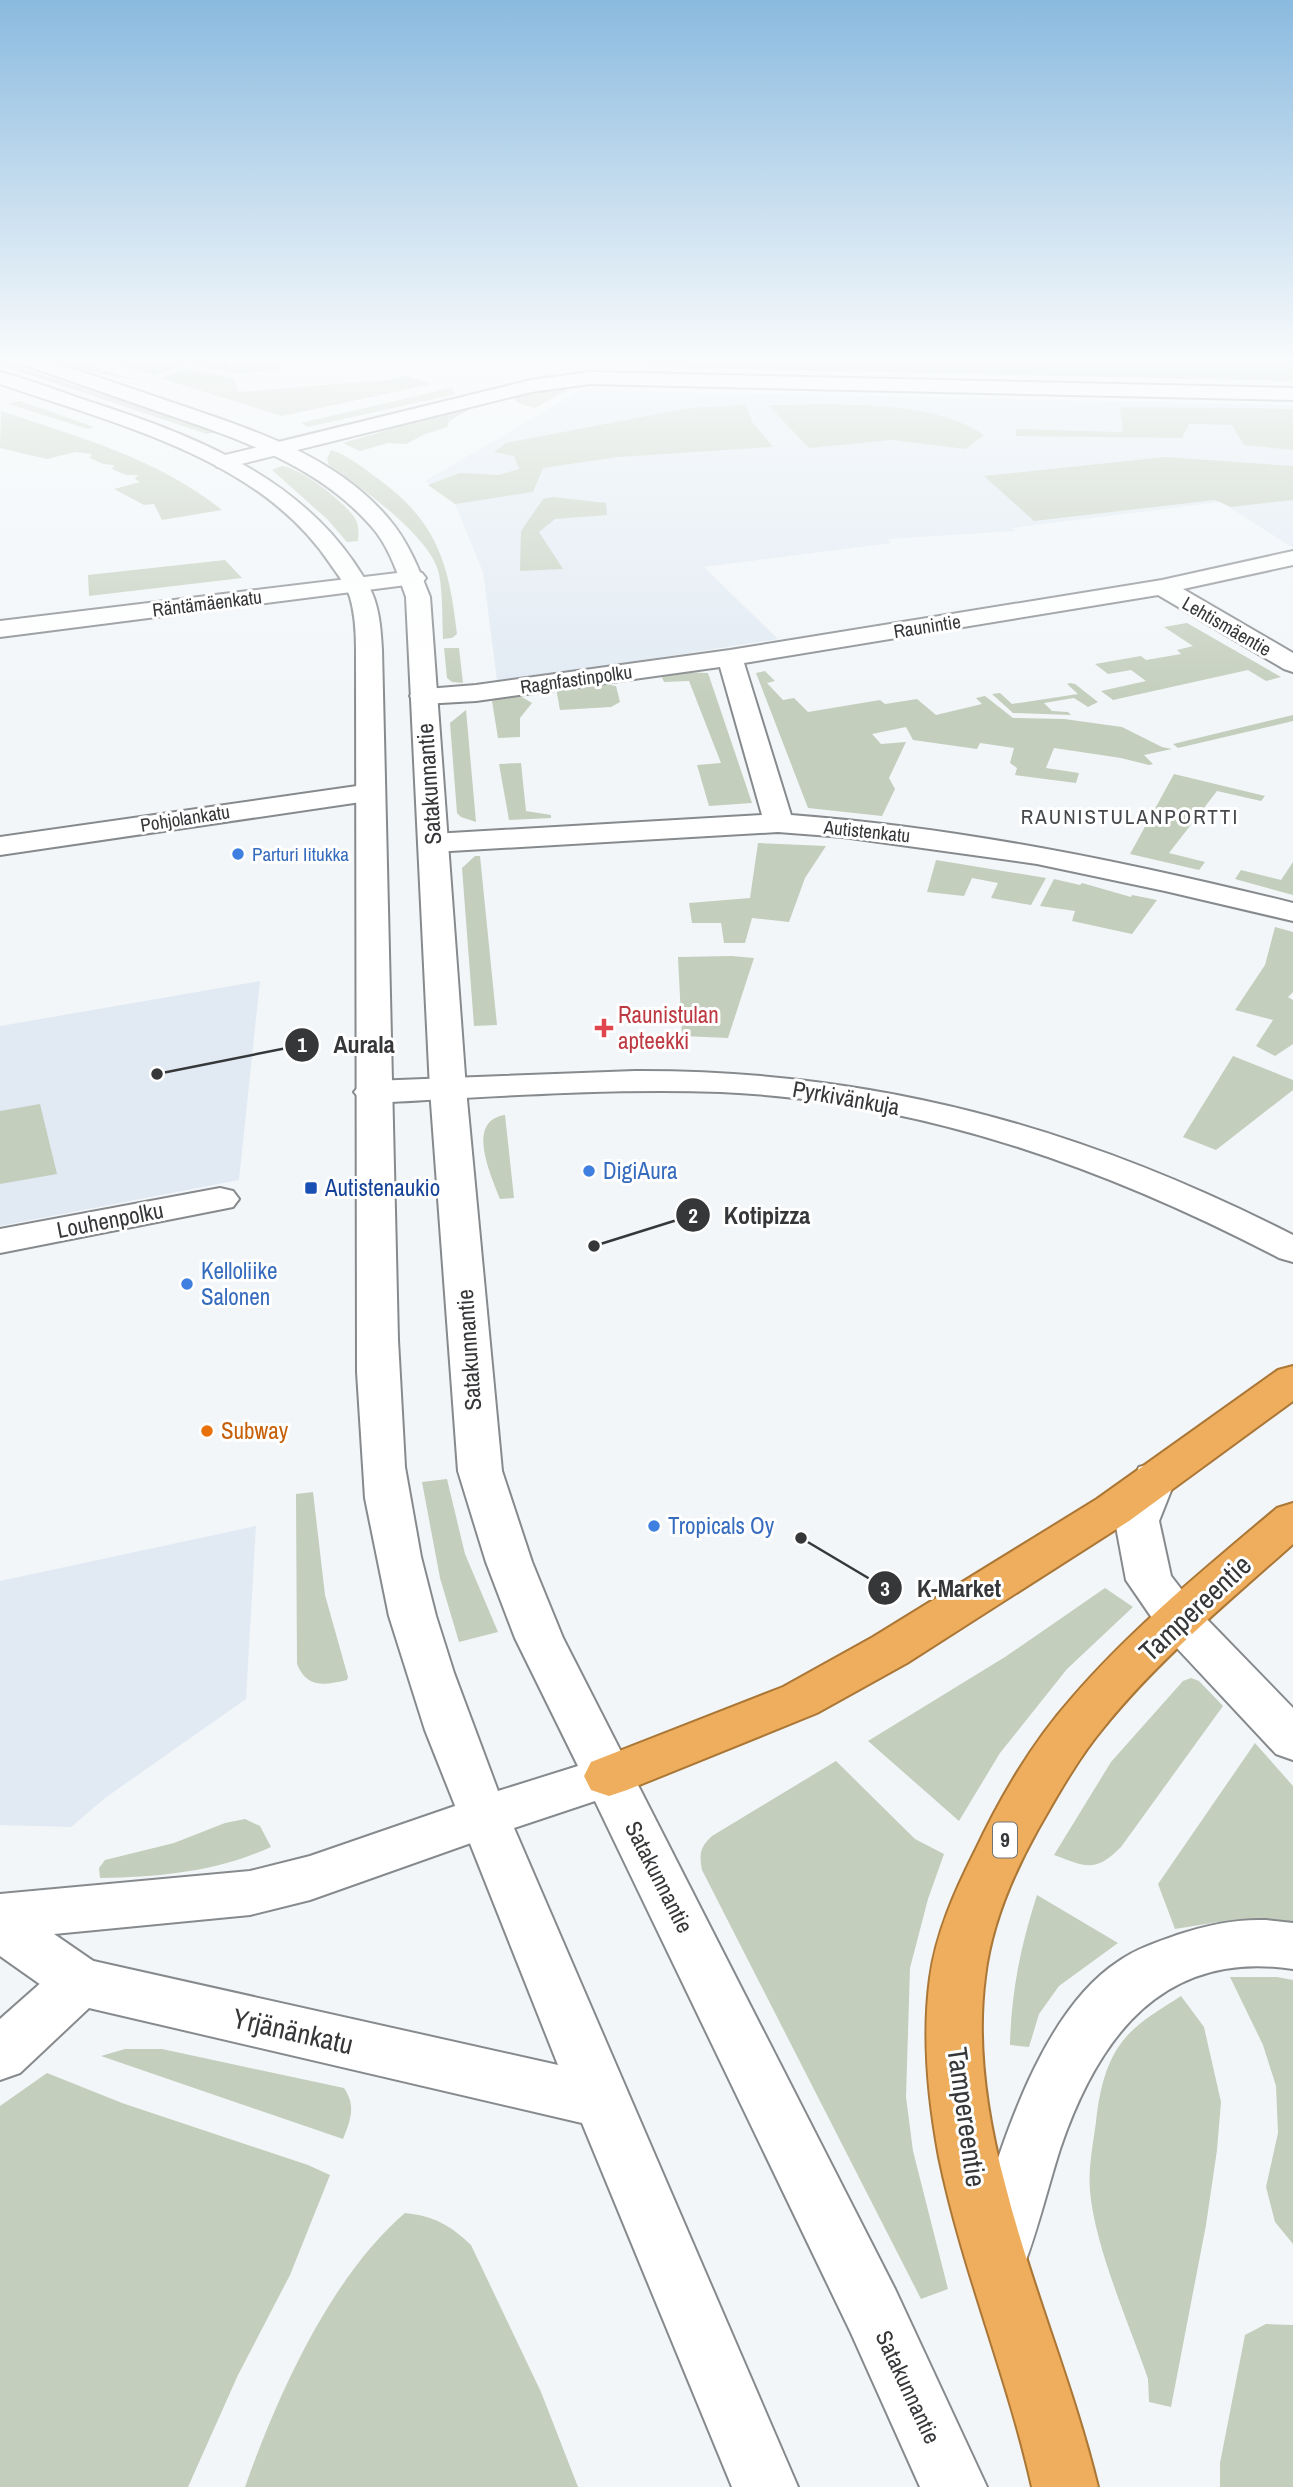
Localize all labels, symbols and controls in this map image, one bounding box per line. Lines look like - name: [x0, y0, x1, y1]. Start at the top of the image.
- street label: Räntämäenkatu: [151, 583, 263, 623]
- street label: Lehtismäentie: [1178, 590, 1276, 662]
- street label: Raunintie: [892, 608, 962, 644]
- street label: Ragnfastinpolku: [518, 658, 634, 700]
- street label: Satakunnantie: [409, 722, 448, 846]
- street label: Pohjolankatu: [138, 798, 232, 838]
- district label: RAUNISTULANPORTTI: [1021, 802, 1239, 831]
- street label: Autistenkatu: [822, 813, 911, 848]
- place label: Parturi Iitukka: [252, 841, 349, 867]
- marker: Parturi Iitukka: [230, 846, 246, 862]
- place label: Raunistulan apteekki: [618, 999, 719, 1056]
- marker: Raunistulan apteekki: [596, 1020, 612, 1036]
- callout: Aurala: [284, 1022, 408, 1067]
- text: Aurala: [333, 1028, 395, 1060]
- text: 1: [297, 1030, 307, 1059]
- street label: Pyrkivänkuja: [790, 1073, 902, 1122]
- place label: DigiAura: [603, 1155, 678, 1186]
- marker: DigiAura: [581, 1163, 597, 1179]
- place label: Autistenaukio: [324, 1172, 440, 1203]
- marker: Autistenaukio: [303, 1180, 319, 1196]
- callout: Kotipizza: [675, 1193, 825, 1238]
- street label: Louhenpolku: [54, 1194, 166, 1245]
- text: Kotipizza: [724, 1199, 810, 1231]
- text: 2: [688, 1201, 698, 1230]
- place label: Kelloliike Salonen: [201, 1255, 278, 1312]
- marker: Kelloliike Salonen: [179, 1276, 195, 1292]
- street label: Satakunnantie: [449, 1288, 488, 1412]
- place label: Subway: [221, 1415, 289, 1446]
- marker: Subway: [199, 1423, 215, 1439]
- place label: Tropicals Oy: [668, 1510, 775, 1541]
- marker: Tropicals Oy: [646, 1518, 662, 1534]
- street label: Tampereentie: [1131, 1546, 1259, 1670]
- callout: K-Market: [868, 1566, 1015, 1611]
- text: K-Market: [917, 1572, 1002, 1604]
- text: 3: [880, 1574, 890, 1603]
- street label: Satakunnantie: [618, 1816, 701, 1938]
- road number: 9: [993, 1822, 1017, 1857]
- street label: Yrjänänkatu: [229, 1999, 357, 2063]
- street label: Tampereentie: [938, 2045, 996, 2189]
- street label: Satakunnantie: [869, 2325, 948, 2448]

